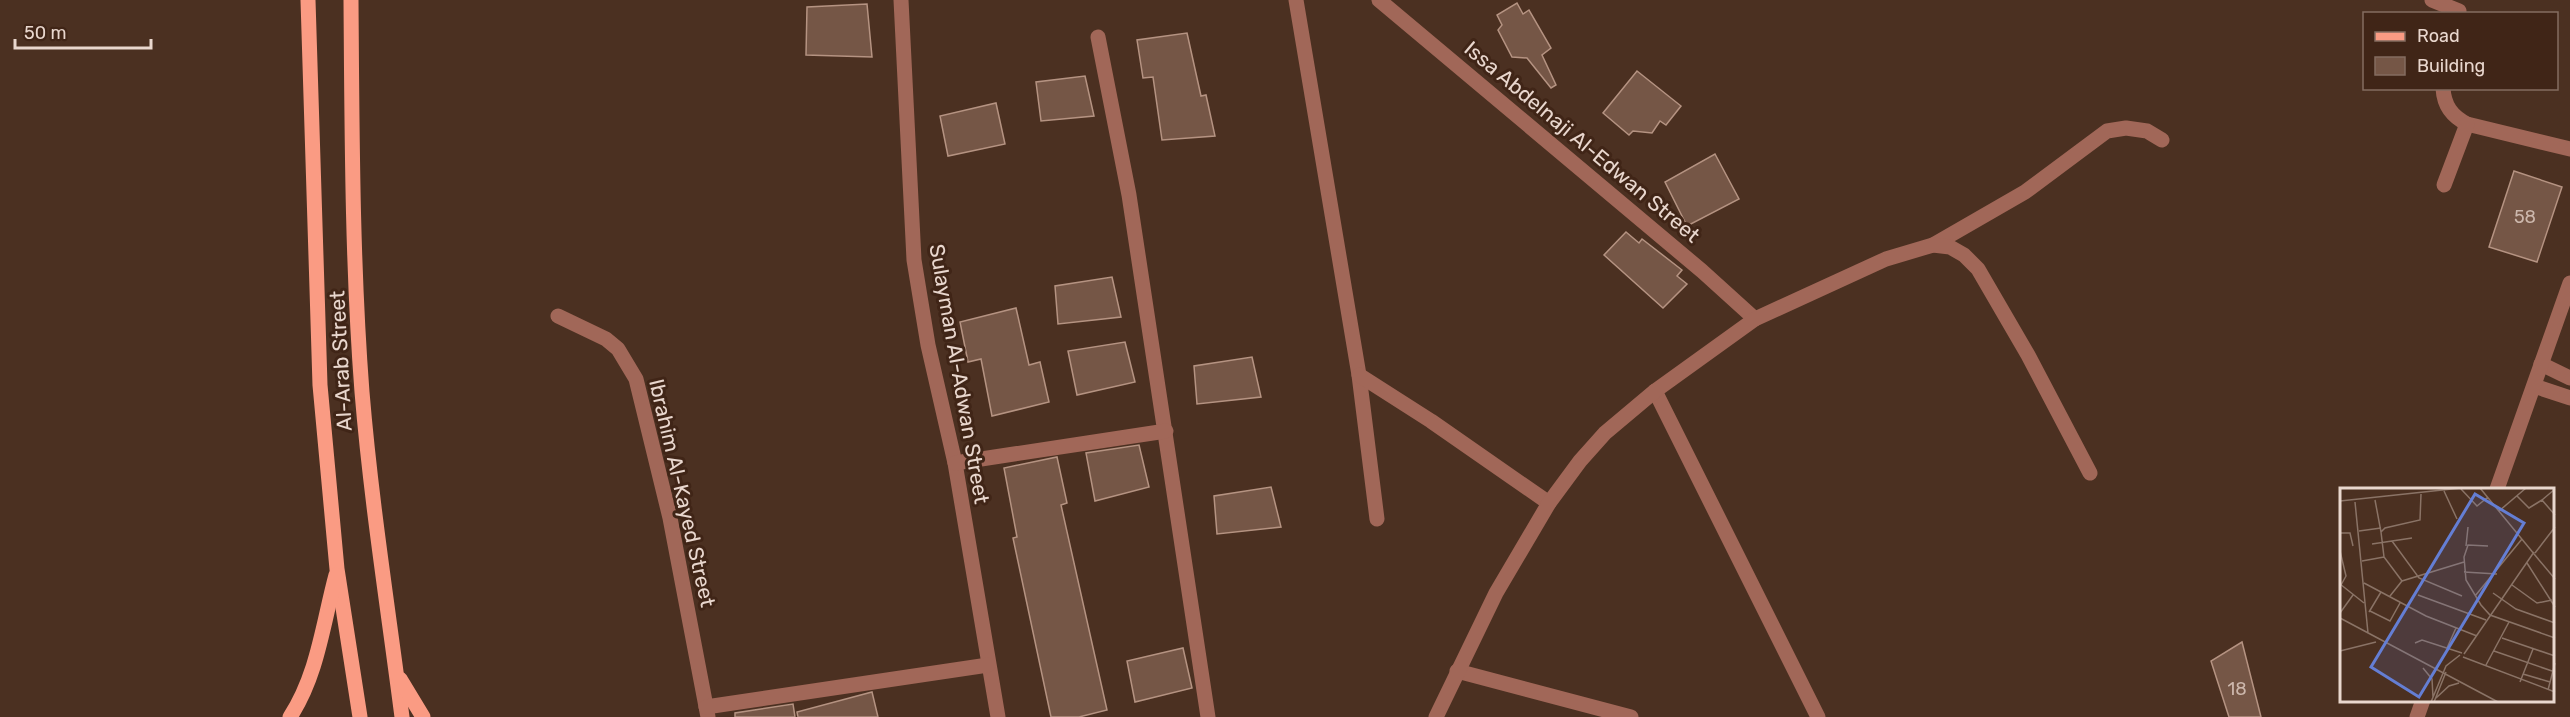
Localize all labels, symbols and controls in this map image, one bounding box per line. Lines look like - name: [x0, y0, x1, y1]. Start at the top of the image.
- scale bar: [15, 12, 152, 50]
- legend: [2363, 12, 2558, 90]
- text: 50 m: [24, 22, 67, 44]
- text: Road: [2417, 25, 2460, 47]
- street label: Issa Abdelnaji Al-Edwan Street: [1459, 36, 1705, 248]
- text: Building: [2417, 55, 2485, 77]
- house number: 58: [2514, 206, 2536, 228]
- street label: Sulayman Al-Adwan Street: [924, 242, 995, 506]
- street label: Al-Arab Street: [324, 290, 357, 432]
- street label: Ibrahim Al-Kayed Street: [644, 377, 721, 609]
- inset map: [2340, 488, 2555, 702]
- house number: 18: [2227, 678, 2247, 700]

